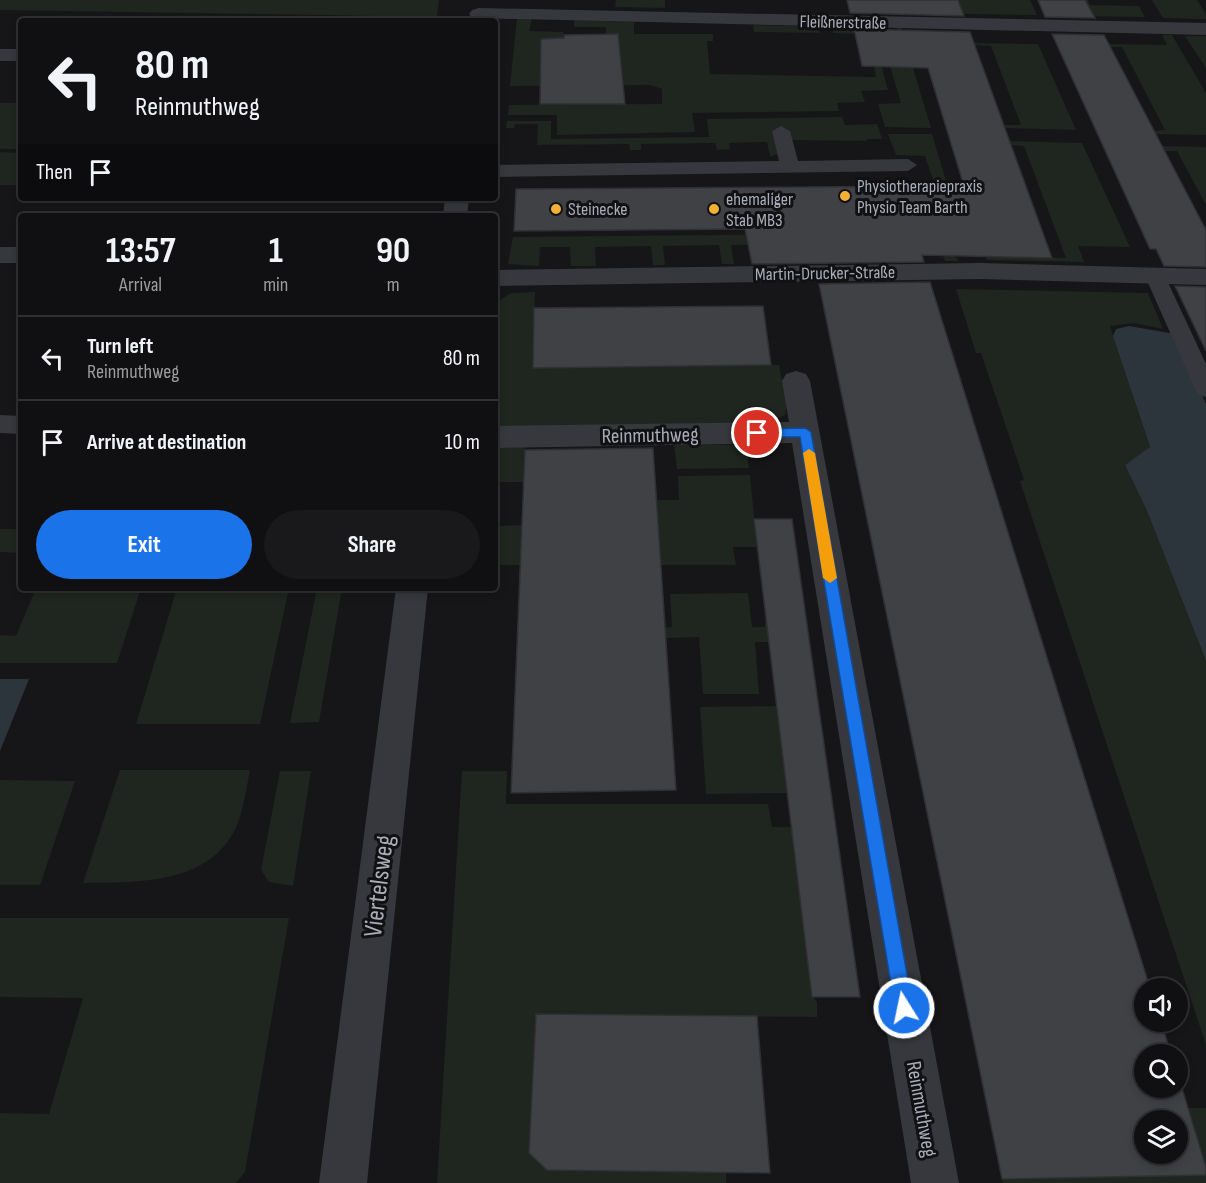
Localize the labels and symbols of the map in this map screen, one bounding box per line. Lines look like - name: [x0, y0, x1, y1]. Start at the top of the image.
- street label: Fleißnerstraße: [799, 11, 887, 34]
- place label: Physiotherapiepraxis Physio Team Barth: [857, 176, 983, 218]
- place label: ehemaliger Stab MB3: [726, 189, 793, 231]
- marker: Physiotherapiepraxis Physio Team Barth: [838, 189, 852, 203]
- place label: Steinecke: [568, 199, 628, 220]
- marker: Steinecke: [549, 202, 563, 216]
- marker: ehemaliger Stab MB3: [707, 202, 721, 216]
- street label: Martin-Drucker-Straße: [755, 262, 895, 285]
- pin: [731, 407, 782, 458]
- street label: Reinmuthweg: [601, 422, 699, 449]
- street label: Viertelsweg: [358, 833, 401, 939]
- position arrow: [872, 976, 936, 1040]
- street label: Reinmuthweg: [901, 1059, 942, 1159]

